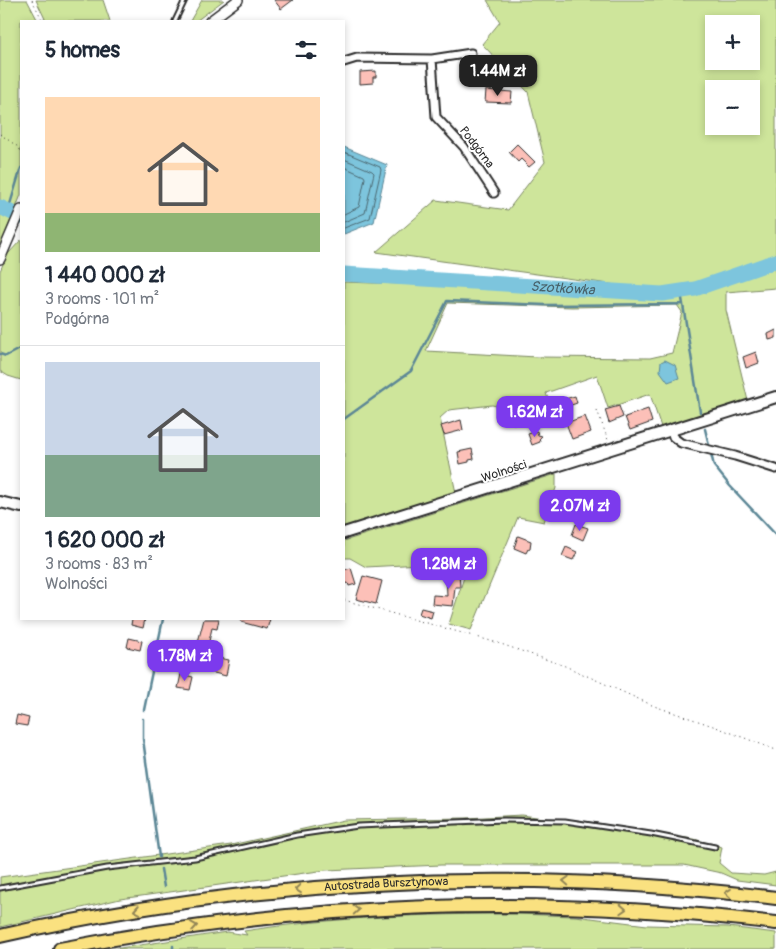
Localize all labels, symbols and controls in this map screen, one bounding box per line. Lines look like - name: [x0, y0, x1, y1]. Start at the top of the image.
- map controls: [705, 15, 760, 135]
- button: +: [705, 15, 760, 70]
- icon: filters: [292, 36, 320, 64]
- text: 5 homes: [45, 37, 120, 64]
- pin: 1.44M zł: [446, 54, 550, 97]
- text: 1.44M zł: [470, 61, 526, 81]
- button: −: [705, 80, 760, 135]
- street label: Podgórna: [456, 124, 497, 171]
- icon: home: [138, 129, 228, 219]
- text: 1 440 000 zł: [45, 262, 165, 289]
- water label: Szotkówka: [530, 278, 596, 299]
- text: 3 rooms · 101 m²: [45, 289, 159, 309]
- text: Podgórna: [45, 309, 109, 329]
- icon: home: [138, 395, 228, 485]
- pin: 1.62M zł: [483, 396, 587, 438]
- text: 1.62M zł: [507, 402, 563, 422]
- street label: Wolności: [480, 457, 529, 486]
- pin: 2.07M zł: [528, 490, 632, 532]
- text: 2.07M zł: [550, 496, 610, 516]
- text: 1 620 000 zł: [45, 527, 164, 554]
- pin: 1.28M zł: [397, 548, 501, 590]
- text: 3 rooms · 83 m²: [45, 554, 153, 574]
- text: 1.28M zł: [422, 554, 476, 574]
- text: Wolności: [45, 574, 107, 594]
- pin: 1.78M zł: [133, 640, 237, 682]
- text: 1.78M zł: [158, 646, 212, 666]
- street label: Autostrada Bursztynowa: [323, 874, 449, 895]
- one-way arrow: [561, 876, 569, 887]
- one-way arrow: [294, 883, 302, 894]
- one-way arrow: [723, 888, 731, 899]
- one-way arrow: [133, 904, 142, 914]
- one-way arrow: [352, 904, 360, 915]
- one-way arrow: [619, 904, 627, 915]
- one-way arrow: [190, 921, 198, 932]

